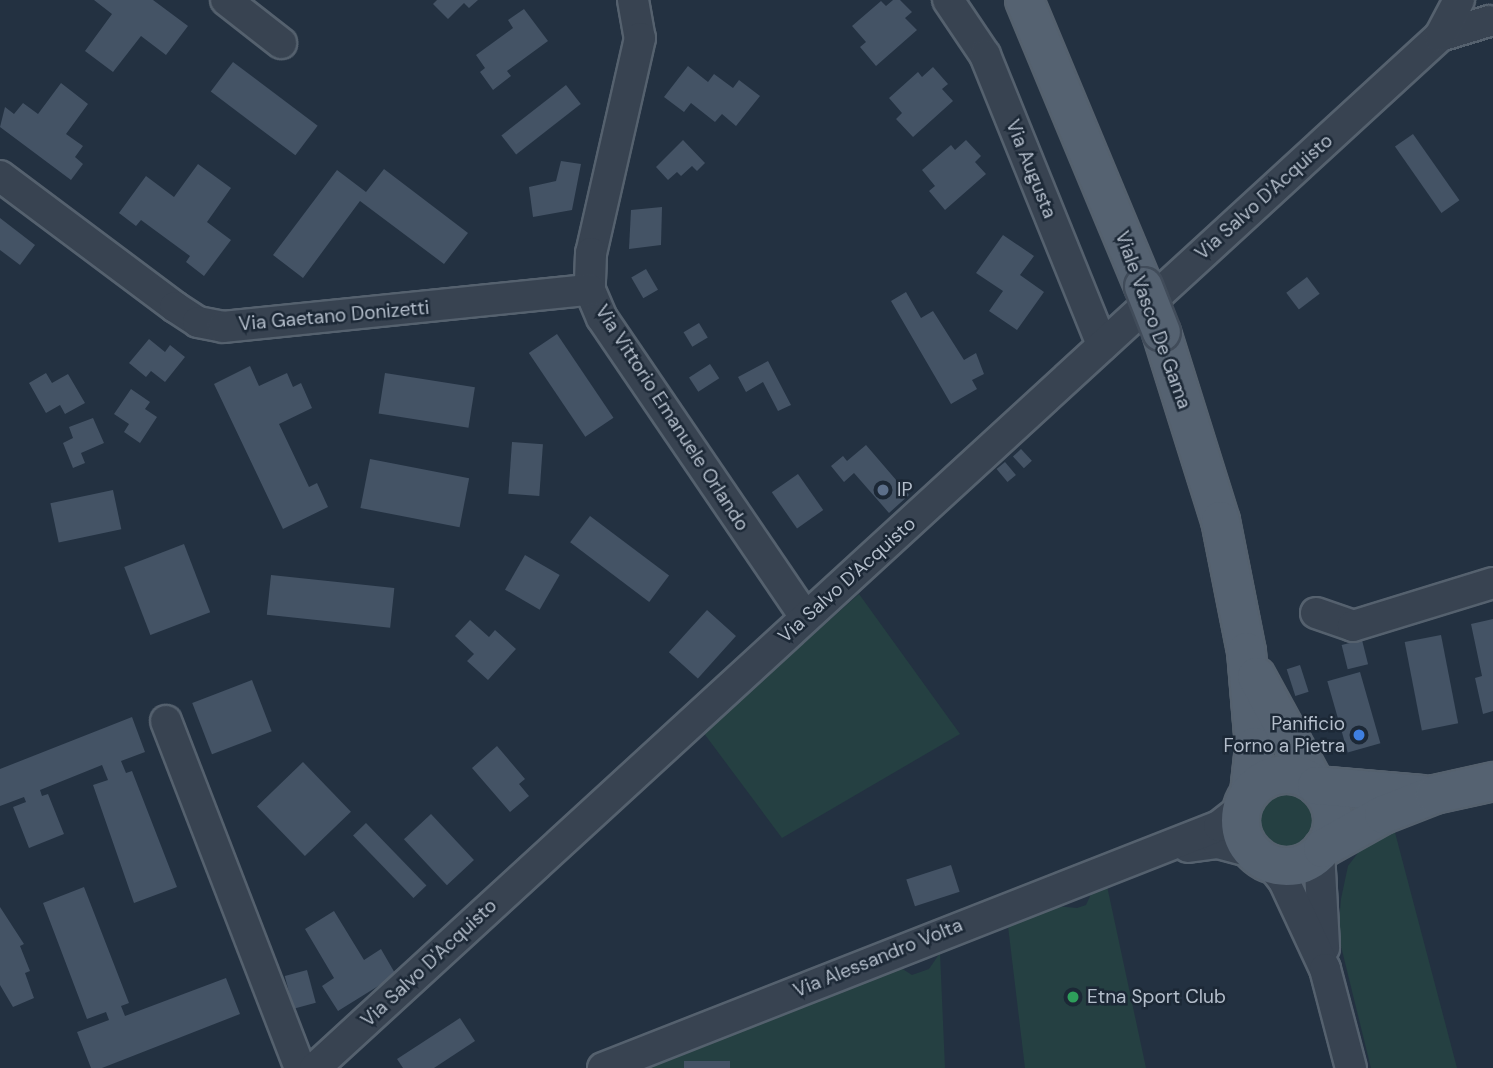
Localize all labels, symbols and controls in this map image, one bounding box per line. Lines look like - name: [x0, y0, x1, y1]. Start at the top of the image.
- street label: Via Augusta: [1001, 116, 1061, 222]
- street label: Via Salvo D'Acquisto: [1191, 129, 1337, 265]
- street label: Viale Vasco De Gama: [1110, 228, 1196, 412]
- street label: Via Gaetano Donizetti: [238, 296, 430, 336]
- street label: Via Vittorio Emanuele Orlando: [590, 301, 754, 535]
- place label: IP: [897, 479, 912, 501]
- marker: IP: [875, 482, 891, 498]
- street label: Via Salvo D'Acquisto: [774, 512, 920, 648]
- place label: Panificio Forno a Pietra: [1223, 713, 1345, 757]
- marker: Panificio Forno a Pietra: [1351, 727, 1367, 743]
- street label: Via Salvo D'Acquisto: [357, 894, 501, 1032]
- street label: Via Alessandro Volta: [790, 914, 966, 1002]
- place label: Etna Sport Club: [1087, 986, 1226, 1008]
- marker: Etna Sport Club: [1065, 989, 1081, 1005]

